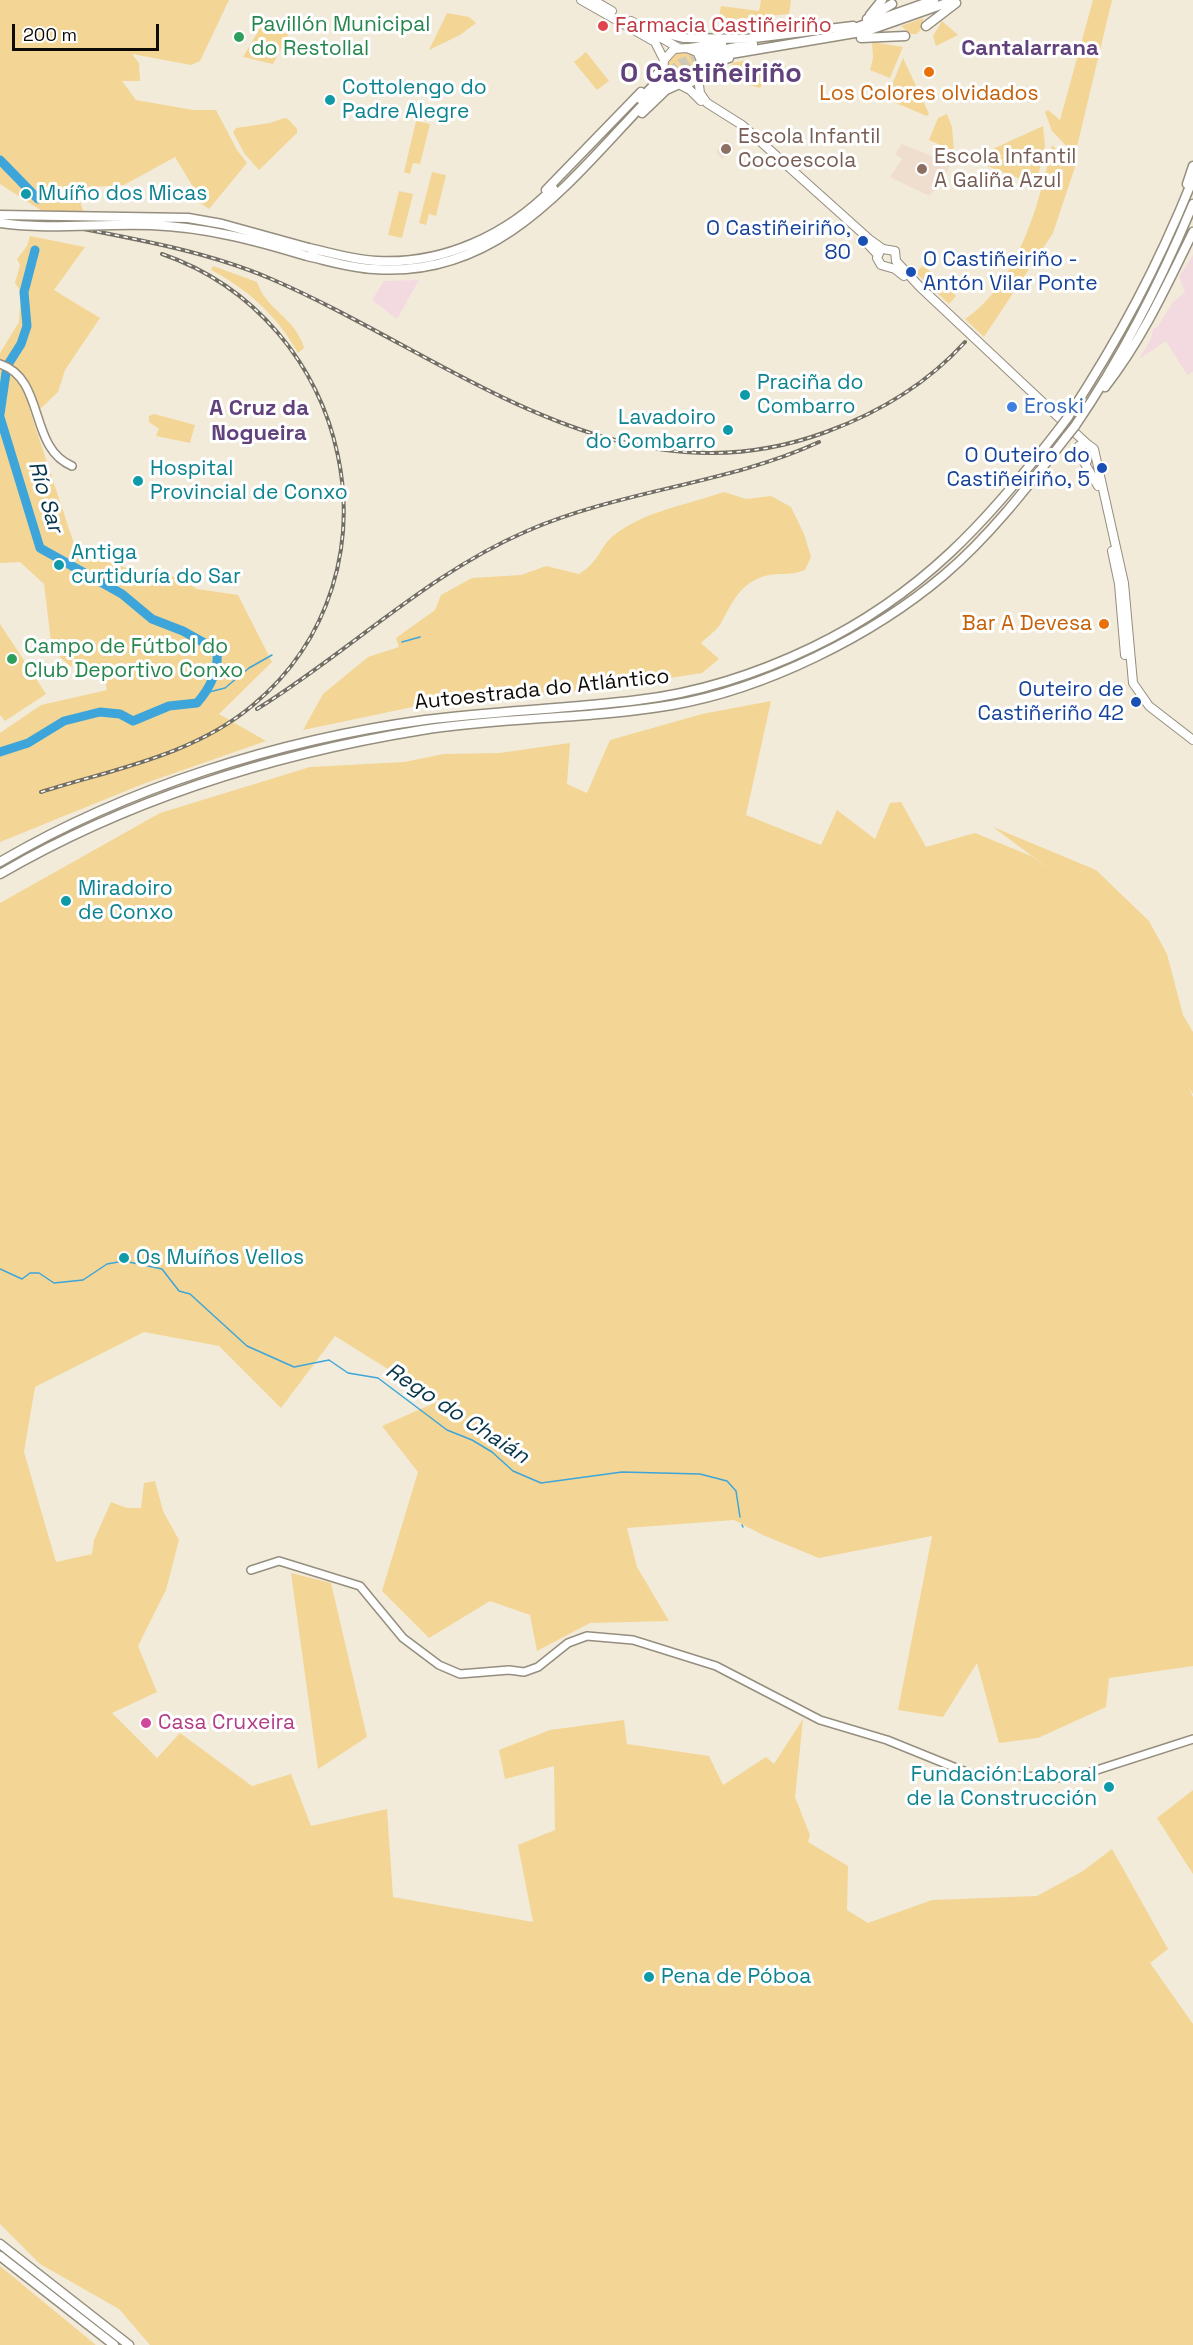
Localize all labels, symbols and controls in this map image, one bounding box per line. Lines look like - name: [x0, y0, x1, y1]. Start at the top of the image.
- scale bar: [15, 12, 162, 50]
- place label: Pavillón Municipal do Restollal: [251, 12, 430, 62]
- place label: Farmacia Castiñeiriño: [615, 13, 832, 39]
- marker: Farmacia Castiñeiriño: [596, 19, 610, 33]
- text: 200 m: [23, 23, 77, 46]
- marker: Pavillón Municipal do Restollal: [232, 30, 246, 44]
- district label: Cantalarrana: [961, 36, 1099, 62]
- district label: O Castiñeiriño: [620, 59, 802, 91]
- marker: Los Colores olvidados: [922, 65, 936, 79]
- place label: Cottolengo do Padre Alegre: [342, 75, 487, 125]
- place label: Los Colores olvidados: [819, 81, 1039, 107]
- marker: Cottolengo do Padre Alegre: [323, 93, 337, 107]
- place label: Escola Infantil Cocoescola: [738, 124, 880, 174]
- marker: Escola Infantil Cocoescola: [719, 142, 733, 156]
- place label: Escola Infantil A Galiña Azul: [934, 144, 1076, 194]
- marker: Escola Infantil A Galiña Azul: [915, 162, 929, 176]
- place label: Muíño dos Micas: [38, 181, 207, 207]
- marker: Muíño dos Micas: [19, 187, 33, 201]
- place label: O Castiñeiriño, 80: [706, 216, 851, 266]
- marker: O Castiñeiriño, 80: [856, 234, 870, 248]
- place label: O Castiñeiriño - Antón Vilar Ponte: [923, 247, 1098, 297]
- marker: O Castiñeiriño - Antón Vilar Ponte: [904, 265, 918, 279]
- place label: Praciña do Combarro: [757, 370, 864, 420]
- marker: Praciña do Combarro: [738, 388, 752, 402]
- place label: Eroski: [1024, 394, 1084, 420]
- district label: A Cruz da Nogueira: [209, 396, 309, 448]
- marker: Eroski: [1005, 400, 1019, 414]
- place label: Lavadoiro do Combarro: [586, 405, 716, 455]
- marker: Lavadoiro do Combarro: [721, 423, 735, 437]
- place label: O Outeiro do Castiñeiriño, 5: [946, 443, 1090, 493]
- place label: Hospital Provincial de Conxo: [150, 456, 348, 506]
- water label: Río Sar: [22, 458, 68, 536]
- marker: O Outeiro do Castiñeiriño, 5: [1095, 461, 1109, 475]
- marker: Hospital Provincial de Conxo: [131, 474, 145, 488]
- place label: Antiga curtiduría do Sar: [71, 540, 241, 590]
- marker: Antiga curtiduría do Sar: [52, 558, 66, 572]
- place label: Bar A Devesa: [962, 611, 1092, 637]
- marker: Bar A Devesa: [1097, 617, 1111, 631]
- place label: Campo de Fútbol do Club Deportivo Conxo: [24, 634, 243, 684]
- marker: Campo de Fútbol do Club Deportivo Conxo: [5, 652, 19, 666]
- street label: Autoestrada do Atlántico: [413, 664, 671, 716]
- place label: Outeiro de Castiñeriño 42: [977, 677, 1124, 727]
- marker: Outeiro de Castiñeriño 42: [1129, 695, 1143, 709]
- place label: Miradoiro de Conxo: [78, 876, 173, 926]
- marker: Miradoiro de Conxo: [59, 894, 73, 908]
- place label: Os Muíños Vellos: [136, 1245, 304, 1271]
- marker: Os Muíños Vellos: [117, 1251, 131, 1265]
- water label: Rego do Chaián: [380, 1358, 534, 1470]
- place label: Casa Cruxeira: [158, 1710, 295, 1736]
- marker: Casa Cruxeira: [139, 1716, 153, 1730]
- place label: Fundación Laboral de la Construcción: [906, 1762, 1097, 1812]
- marker: Fundación Laboral de la Construcción: [1102, 1780, 1116, 1794]
- place label: Pena de Póboa: [661, 1964, 811, 1990]
- marker: Pena de Póboa: [642, 1970, 656, 1984]

